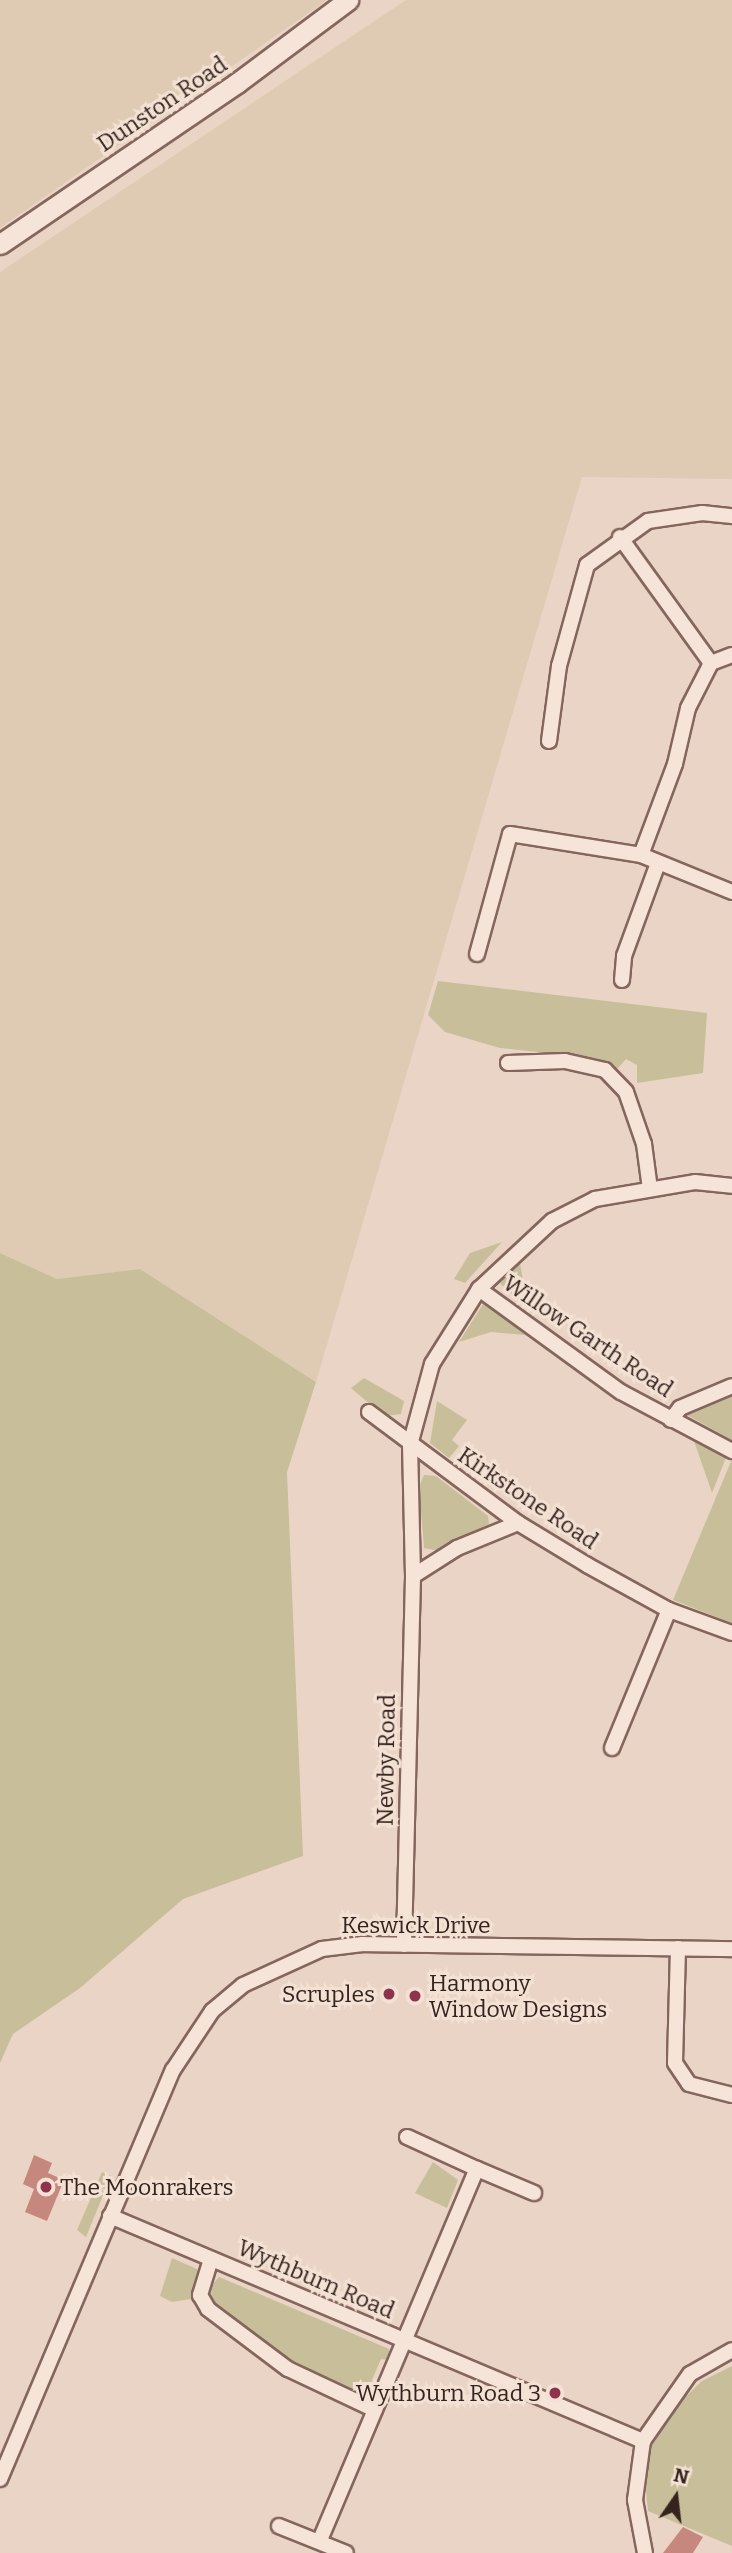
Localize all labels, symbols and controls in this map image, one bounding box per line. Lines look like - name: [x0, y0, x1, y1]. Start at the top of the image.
- street label: Dunston Road: [92, 50, 232, 158]
- street label: Willow Garth Road: [498, 1269, 678, 1403]
- street label: Kirkstone Road: [453, 1441, 603, 1555]
- street label: Newby Road: [371, 1694, 401, 1826]
- street label: Keswick Drive: [341, 1911, 491, 1939]
- place label: Harmony Window Designs: [429, 1969, 607, 2023]
- place label: Scruples: [282, 1980, 375, 2008]
- marker: Scruples: [381, 1986, 397, 2002]
- marker: Harmony Window Designs: [407, 1988, 423, 2004]
- place label: The Moonrakers: [60, 2173, 233, 2201]
- marker: The Moonrakers: [38, 2179, 54, 2195]
- street label: Wythburn Road: [233, 2234, 399, 2324]
- place label: Wythburn Road 3: [356, 2379, 541, 2407]
- marker: Wythburn Road 3: [547, 2385, 563, 2401]
- north arrow: [641, 2462, 711, 2532]
- text: N: [671, 2463, 691, 2489]

